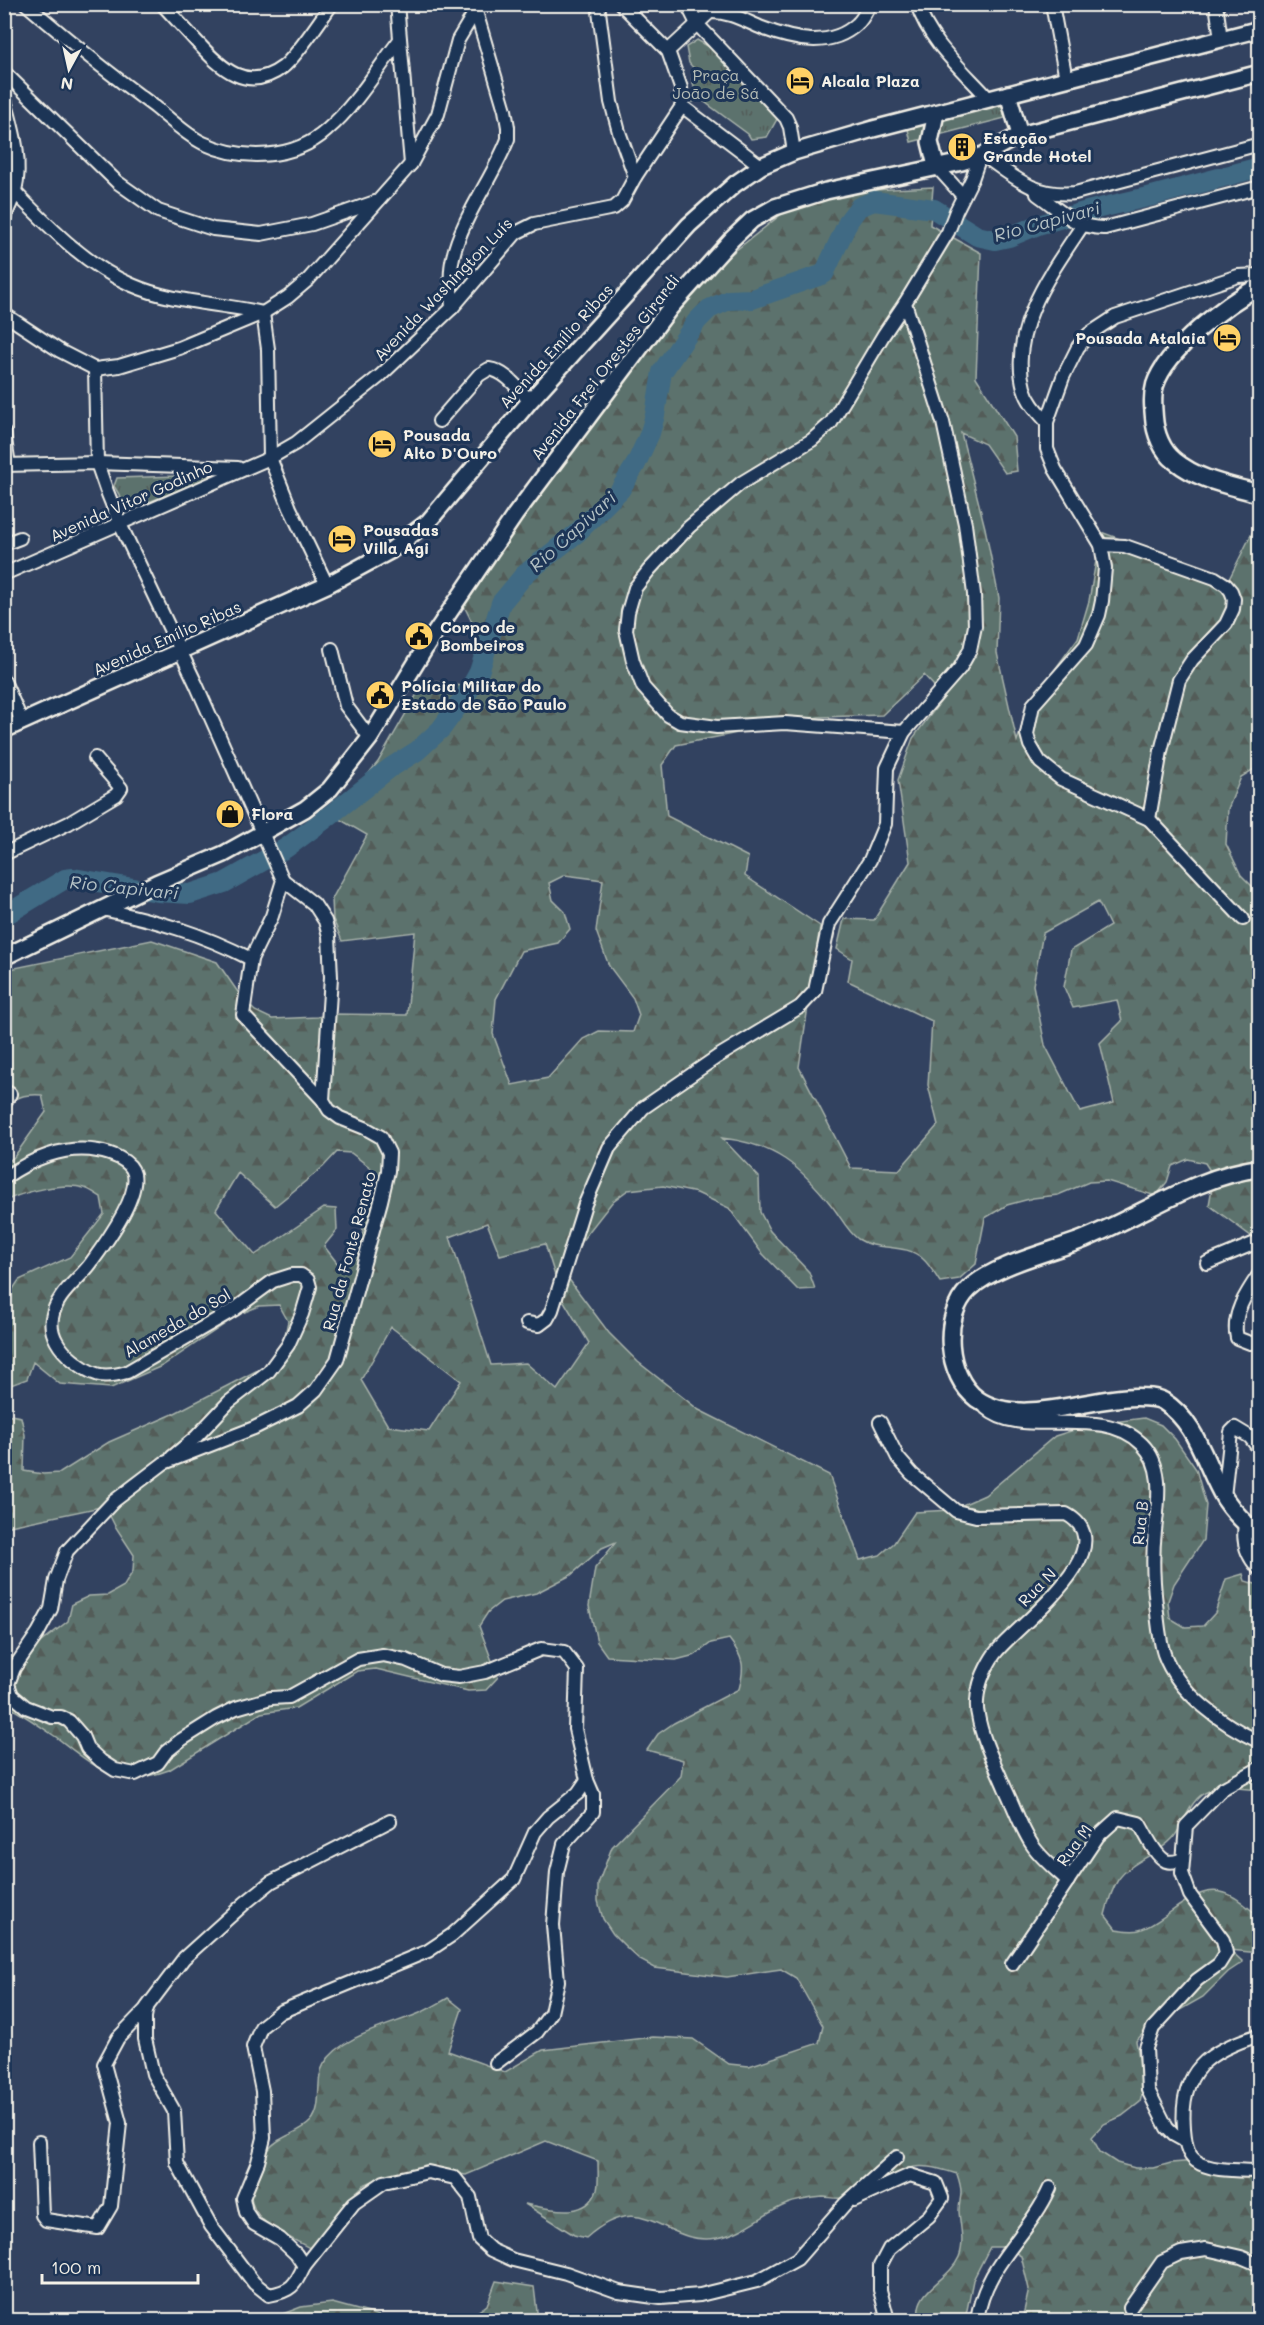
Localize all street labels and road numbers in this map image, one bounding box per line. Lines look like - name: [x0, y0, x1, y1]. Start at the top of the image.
- street label: Avenida Washington Luís: [369, 213, 517, 365]
- street label: Avenida Frei Orestes Girardi: [526, 270, 684, 464]
- street label: Avenida Emílio Ribas: [494, 279, 617, 412]
- street label: Avenida Vitor Godinho: [46, 455, 215, 546]
- street label: Avenida Emílio Ribas: [89, 595, 244, 680]
- street label: Rua da Fonte Renato: [317, 1169, 380, 1333]
- street label: Alameda do Sol: [119, 1283, 234, 1362]
- street label: Rua B: [1127, 1500, 1152, 1546]
- street label: Rua N: [1013, 1563, 1060, 1610]
- street label: Rua M: [1051, 1820, 1096, 1870]

